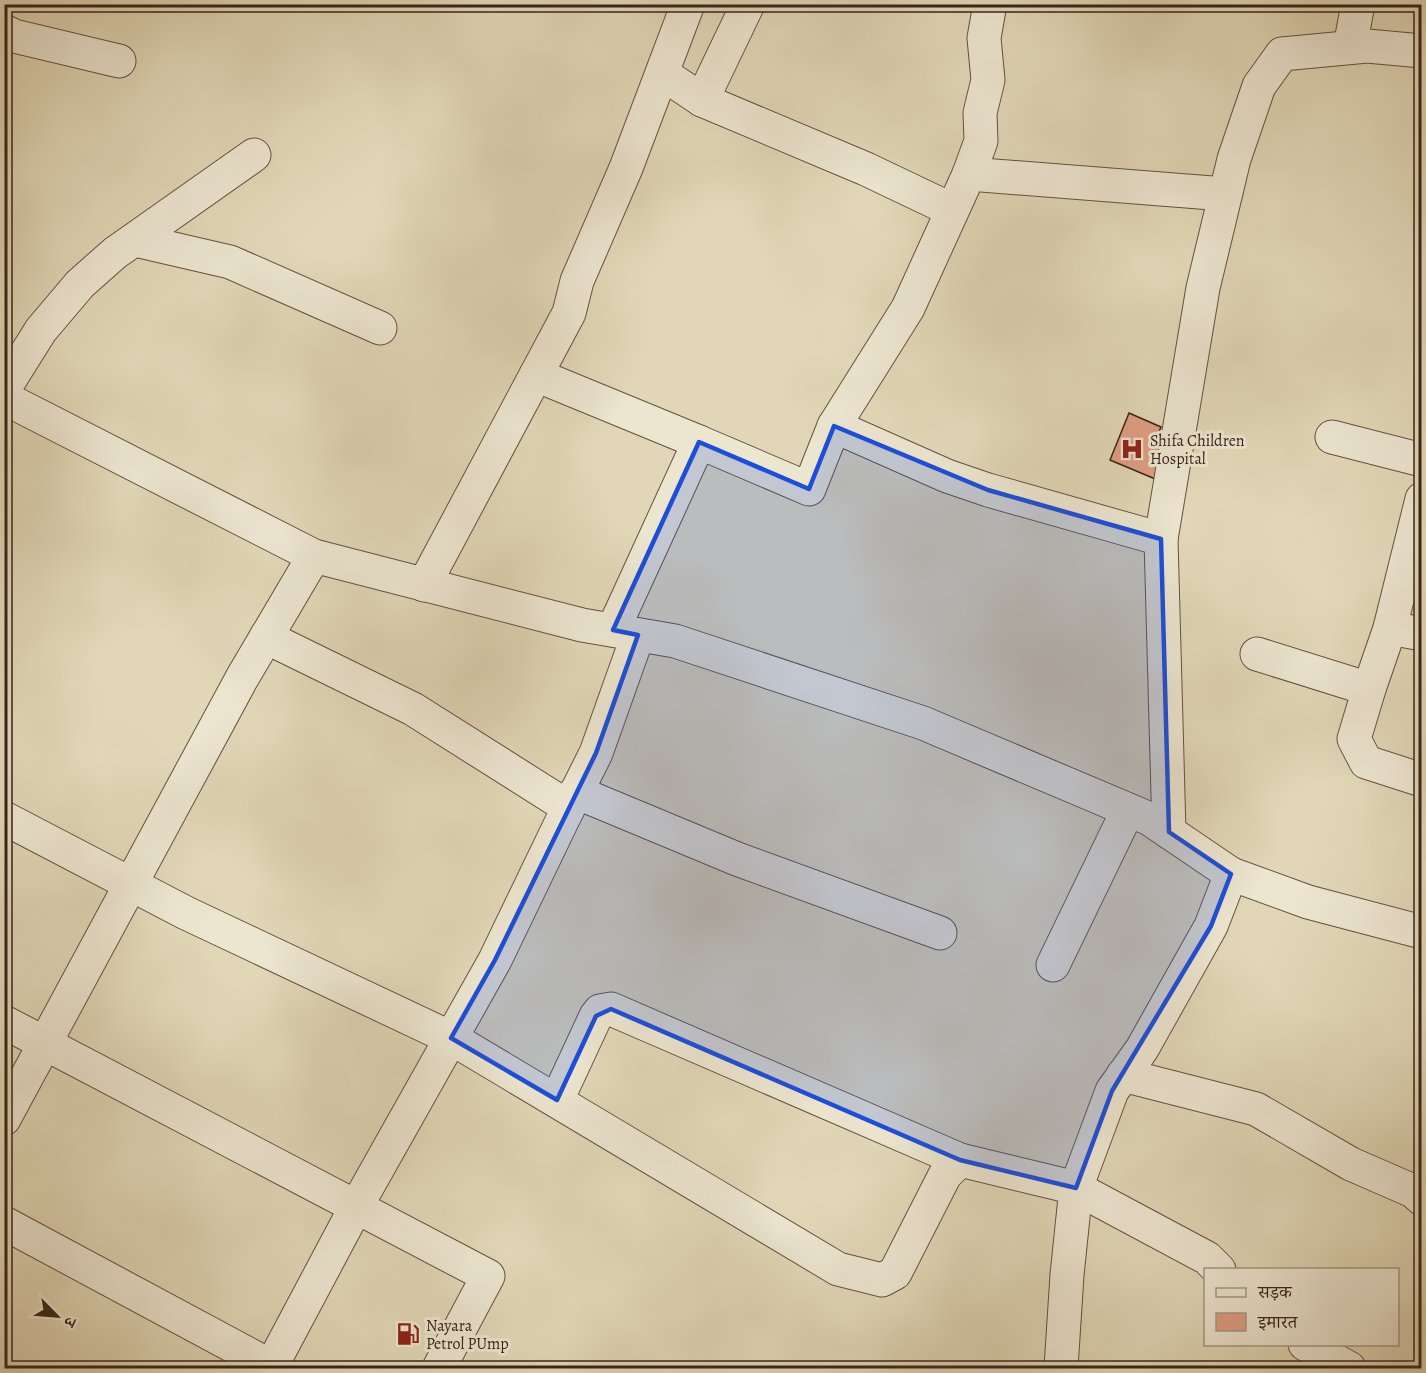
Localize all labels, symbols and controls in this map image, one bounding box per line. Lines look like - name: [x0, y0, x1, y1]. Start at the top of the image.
- place label: Shifa Children Hospital: [1150, 430, 1245, 470]
- hospital icon: Shifa Children Hospital: [1119, 436, 1145, 462]
- legend: [1204, 1268, 1399, 1346]
- text: सड़क: [1257, 1280, 1293, 1304]
- north arrow: [27, 1286, 87, 1346]
- text: इमारत: [1257, 1310, 1298, 1334]
- text: उ: [57, 1313, 82, 1332]
- place label: Nayara Petrol PUmp: [426, 1315, 509, 1355]
- fuel station icon: Nayara Petrol PUmp: [395, 1321, 421, 1347]

